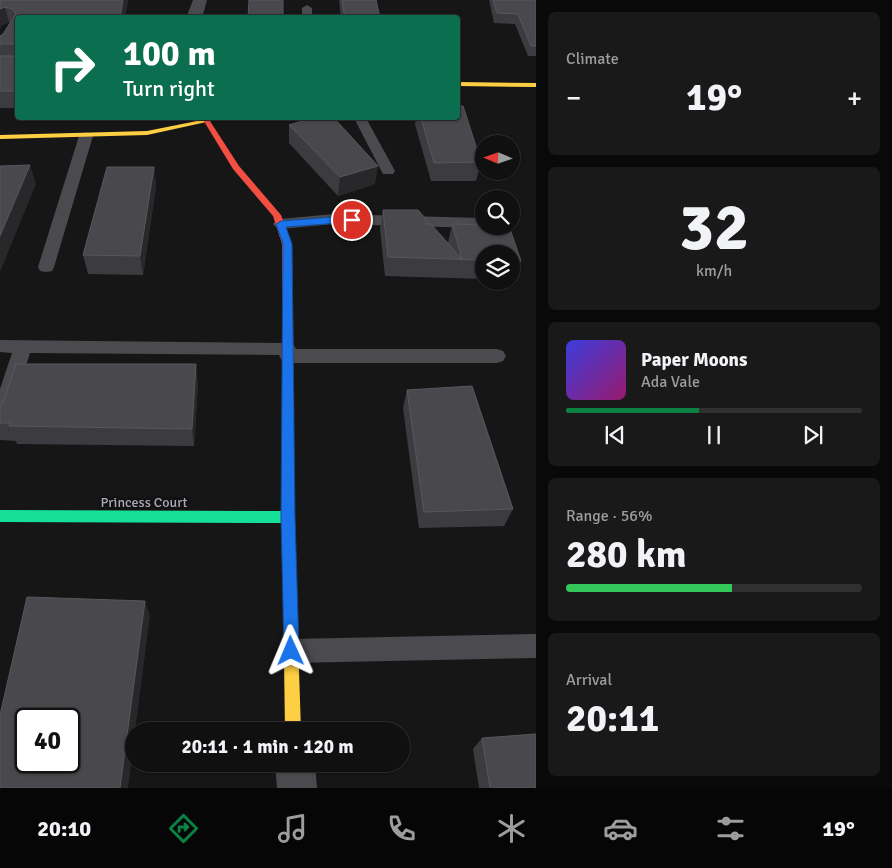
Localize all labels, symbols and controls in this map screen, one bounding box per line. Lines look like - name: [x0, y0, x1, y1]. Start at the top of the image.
- text: 100 m: [123, 32, 216, 75]
- icon: right: [40, 35, 105, 100]
- text: Climate: [566, 49, 619, 69]
- text: 19°: [686, 74, 742, 121]
- text: Turn right: [123, 75, 215, 102]
- text: −: [566, 81, 581, 115]
- text: +: [847, 81, 862, 115]
- north arrow: [475, 135, 520, 180]
- map controls: [475, 135, 520, 290]
- text: 32: [679, 188, 749, 268]
- button: search: [475, 190, 520, 235]
- pin: [331, 199, 373, 241]
- icon: arrive: [338, 206, 366, 234]
- button: layers: [475, 245, 520, 290]
- text: km/h: [696, 261, 732, 281]
- text: Paper Moons: [641, 348, 747, 372]
- text: Ada Vale: [641, 372, 700, 392]
- icon: previous: [601, 421, 629, 449]
- icon: pause: [700, 421, 728, 449]
- icon: next: [799, 421, 827, 449]
- street label: Princess Court: [100, 494, 188, 511]
- text: Range · 56%: [566, 506, 652, 526]
- text: 280 km: [566, 531, 687, 578]
- position arrow: [264, 624, 316, 676]
- text: Arrival: [566, 670, 612, 690]
- text: 20:11: [566, 695, 659, 742]
- speed limit sign: 40: [15, 708, 80, 773]
- text: 20:11 · 1 min · 120 m: [181, 735, 354, 759]
- icon: directions: [166, 811, 201, 846]
- icon: music: [275, 811, 310, 846]
- icon: phone: [384, 811, 419, 846]
- icon: climate: [494, 811, 529, 846]
- icon: car: [603, 811, 638, 846]
- icon: filters: [713, 811, 748, 846]
- text: 20:10: [37, 815, 91, 842]
- text: 19°: [822, 815, 855, 842]

